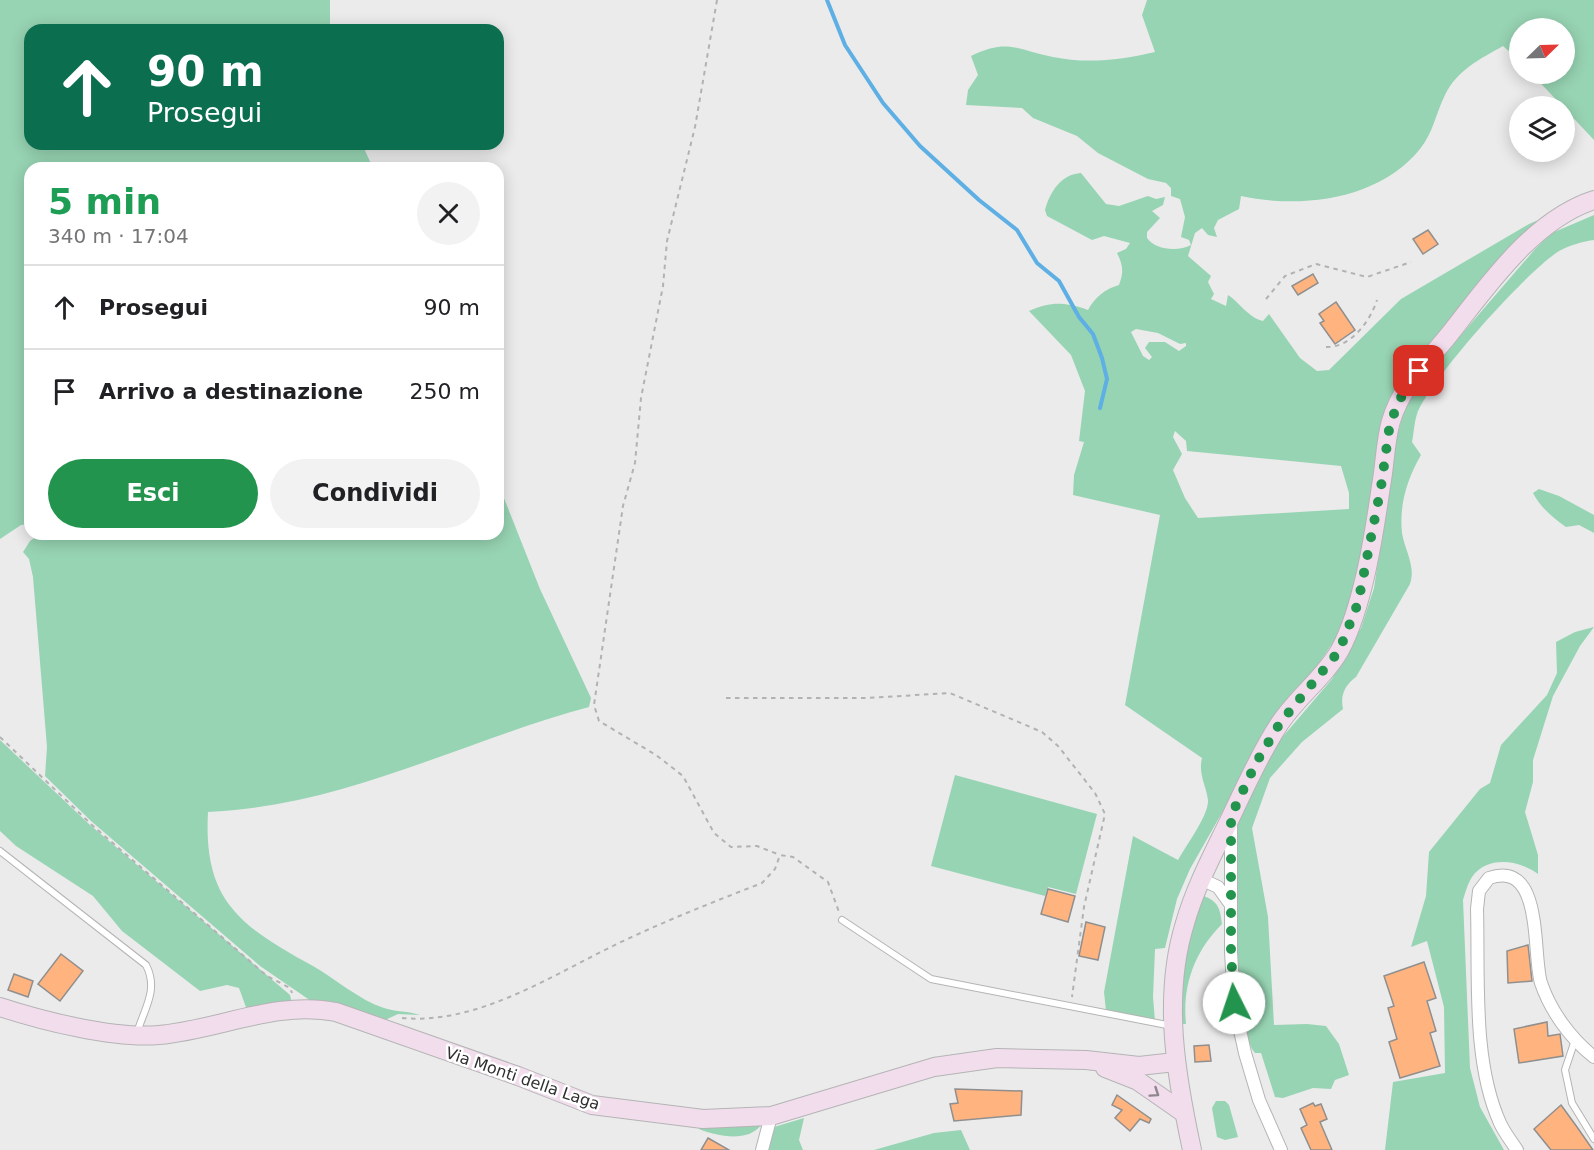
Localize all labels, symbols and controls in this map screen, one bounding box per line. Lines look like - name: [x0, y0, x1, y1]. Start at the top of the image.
- north arrow: [1509, 18, 1575, 84]
- map controls: [1509, 18, 1575, 162]
- text: 90 m: [147, 47, 264, 96]
- icon: ahead: [48, 48, 126, 126]
- button: layers: [1509, 96, 1575, 162]
- text: Prosegui: [147, 97, 262, 128]
- text: 5 min: [48, 181, 161, 222]
- button: close: [417, 182, 480, 245]
- text: 340 m · 17:04: [48, 224, 189, 248]
- icon: ahead: [48, 291, 81, 324]
- text: Prosegui: [99, 295, 208, 320]
- text: 90 m: [424, 295, 480, 320]
- pin: [1393, 345, 1444, 396]
- icon: arrive: [1402, 354, 1435, 387]
- icon: arrive: [48, 375, 81, 408]
- text: Arrivo a destinazione: [99, 379, 363, 404]
- text: 250 m: [410, 379, 480, 404]
- button: Esci: [48, 459, 258, 528]
- button: Condividi: [270, 459, 480, 528]
- position arrow: [1202, 971, 1266, 1035]
- street label: Via Monti della Laga: [443, 1043, 602, 1114]
- one-way arrow: [1148, 1086, 1159, 1097]

